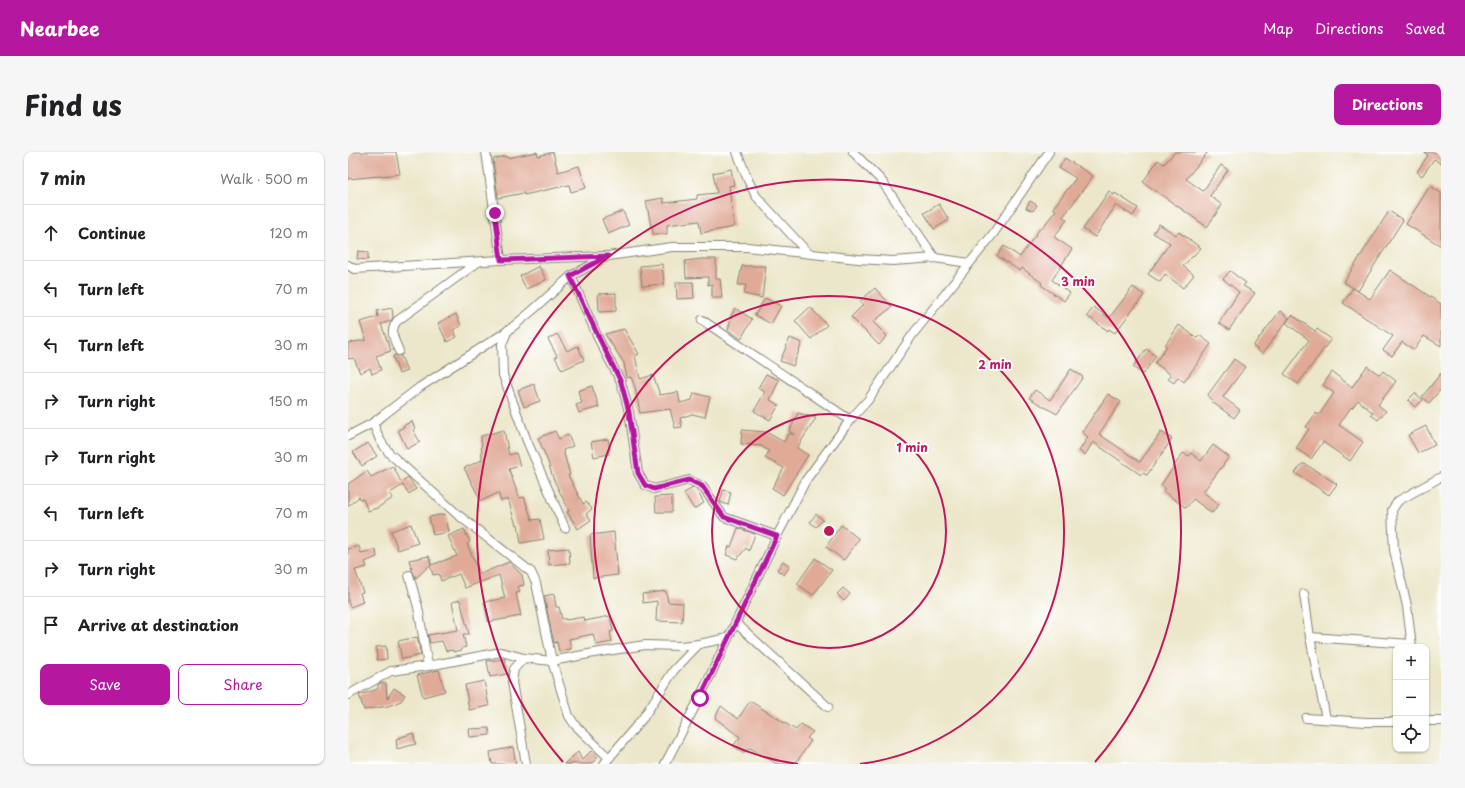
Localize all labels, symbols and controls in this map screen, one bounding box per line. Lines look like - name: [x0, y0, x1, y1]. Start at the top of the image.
- text: Nearbee: [20, 14, 100, 42]
- text: Map: [1263, 18, 1293, 39]
- text: Directions: [1315, 18, 1383, 39]
- text: Saved: [1405, 18, 1445, 39]
- text: Find us: [24, 83, 122, 126]
- button: Directions: [1334, 84, 1441, 125]
- text: 7 min: [40, 165, 86, 191]
- text: Walk · 500 m: [220, 169, 308, 188]
- route end: [486, 204, 504, 222]
- text: Continue: [78, 221, 146, 244]
- icon: ahead: [40, 222, 62, 244]
- text: 120 m: [269, 223, 308, 242]
- text: 3 min: [1061, 272, 1095, 290]
- text: Turn left: [78, 277, 144, 300]
- icon: left: [40, 278, 62, 300]
- text: 70 m: [275, 279, 308, 298]
- text: Turn left: [78, 333, 144, 356]
- icon: left: [40, 334, 62, 356]
- text: 30 m: [274, 335, 308, 354]
- text: 2 min: [978, 355, 1012, 373]
- text: Turn right: [78, 389, 155, 412]
- icon: right: [40, 390, 62, 412]
- text: 150 m: [269, 391, 308, 410]
- text: 1 min: [896, 438, 928, 456]
- text: Turn right: [78, 445, 155, 468]
- icon: right: [40, 446, 62, 468]
- text: 30 m: [274, 447, 308, 466]
- text: Turn left: [78, 501, 144, 524]
- icon: left: [40, 502, 62, 524]
- text: 70 m: [275, 503, 308, 522]
- centre of rings: [822, 524, 836, 538]
- text: Turn right: [78, 557, 155, 580]
- icon: right: [40, 558, 62, 580]
- text: 30 m: [274, 559, 308, 578]
- text: Arrive at destination: [78, 613, 239, 636]
- icon: arrive: [40, 614, 62, 636]
- map controls: [1393, 644, 1429, 752]
- button: +: [1393, 644, 1429, 680]
- button: Save: [40, 664, 170, 705]
- button: Share: [178, 664, 308, 705]
- button: −: [1393, 680, 1429, 716]
- route start: [691, 689, 709, 707]
- button: locate: [1393, 716, 1429, 752]

